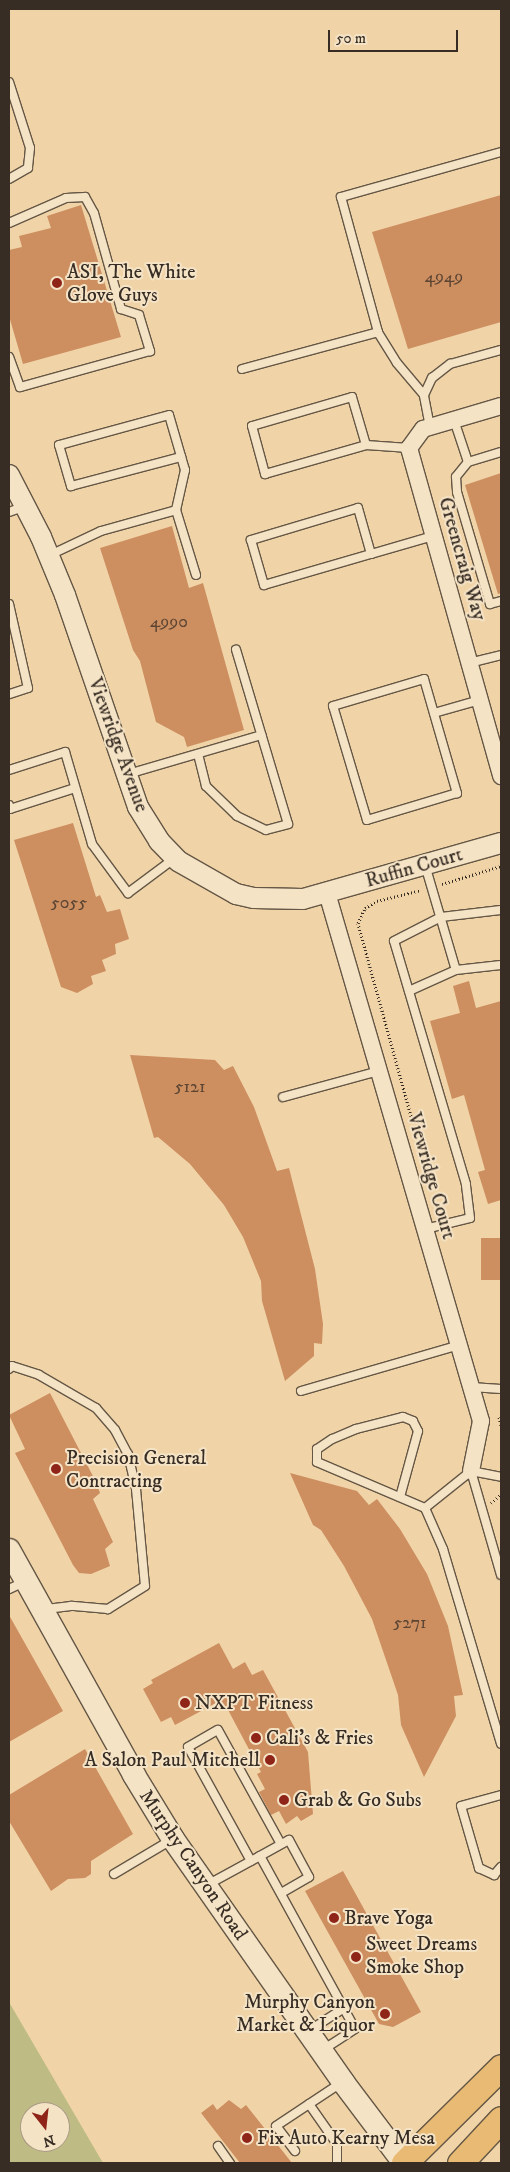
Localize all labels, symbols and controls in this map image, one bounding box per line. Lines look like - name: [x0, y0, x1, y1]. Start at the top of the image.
- scale bar: [330, 20, 460, 52]
- text: 50 m: [336, 29, 366, 48]
- place label: ASI, The White Glove Guys: [67, 260, 195, 307]
- house number: 4949: [425, 266, 463, 288]
- marker: ASI, The White Glove Guys: [51, 277, 63, 289]
- street label: Greencraig Way: [433, 495, 491, 623]
- house number: 4990: [150, 611, 188, 633]
- street label: Viewridge Avenue: [83, 675, 153, 815]
- street label: Ruffin Court: [363, 843, 465, 893]
- house number: 5055: [51, 892, 87, 914]
- house number: 5121: [174, 1076, 206, 1098]
- street label: Viewridge Court: [402, 1110, 460, 1242]
- place label: Precision General Contracting: [66, 1446, 206, 1493]
- marker: Precision General Contracting: [50, 1463, 62, 1475]
- house number: 5271: [393, 1612, 427, 1634]
- place label: NXPT Fitness: [195, 1691, 313, 1715]
- marker: NXPT Fitness: [179, 1697, 191, 1709]
- place label: Cali's & Fries: [266, 1726, 373, 1750]
- marker: Cali's & Fries: [250, 1732, 262, 1744]
- place label: A Salon Paul Mitchell: [84, 1748, 260, 1772]
- marker: A Salon Paul Mitchell: [264, 1754, 276, 1766]
- street label: Murphy Canyon Road: [134, 1785, 252, 1945]
- place label: Grab & Go Subs: [294, 1788, 421, 1812]
- marker: Grab & Go Subs: [278, 1794, 290, 1806]
- place label: Brave Yoga: [344, 1906, 433, 1930]
- marker: Brave Yoga: [328, 1912, 340, 1924]
- place label: Sweet Dreams Smoke Shop: [366, 1933, 477, 1980]
- marker: Sweet Dreams Smoke Shop: [350, 1951, 362, 1963]
- place label: Murphy Canyon Market & Liquor: [236, 1990, 375, 2037]
- marker: Murphy Canyon Market & Liquor: [379, 2008, 391, 2020]
- north arrow: [20, 2102, 70, 2152]
- place label: Fix Auto Kearny Mesa: [257, 2126, 435, 2150]
- text: N: [41, 2130, 57, 2151]
- marker: Fix Auto Kearny Mesa: [241, 2132, 253, 2144]

